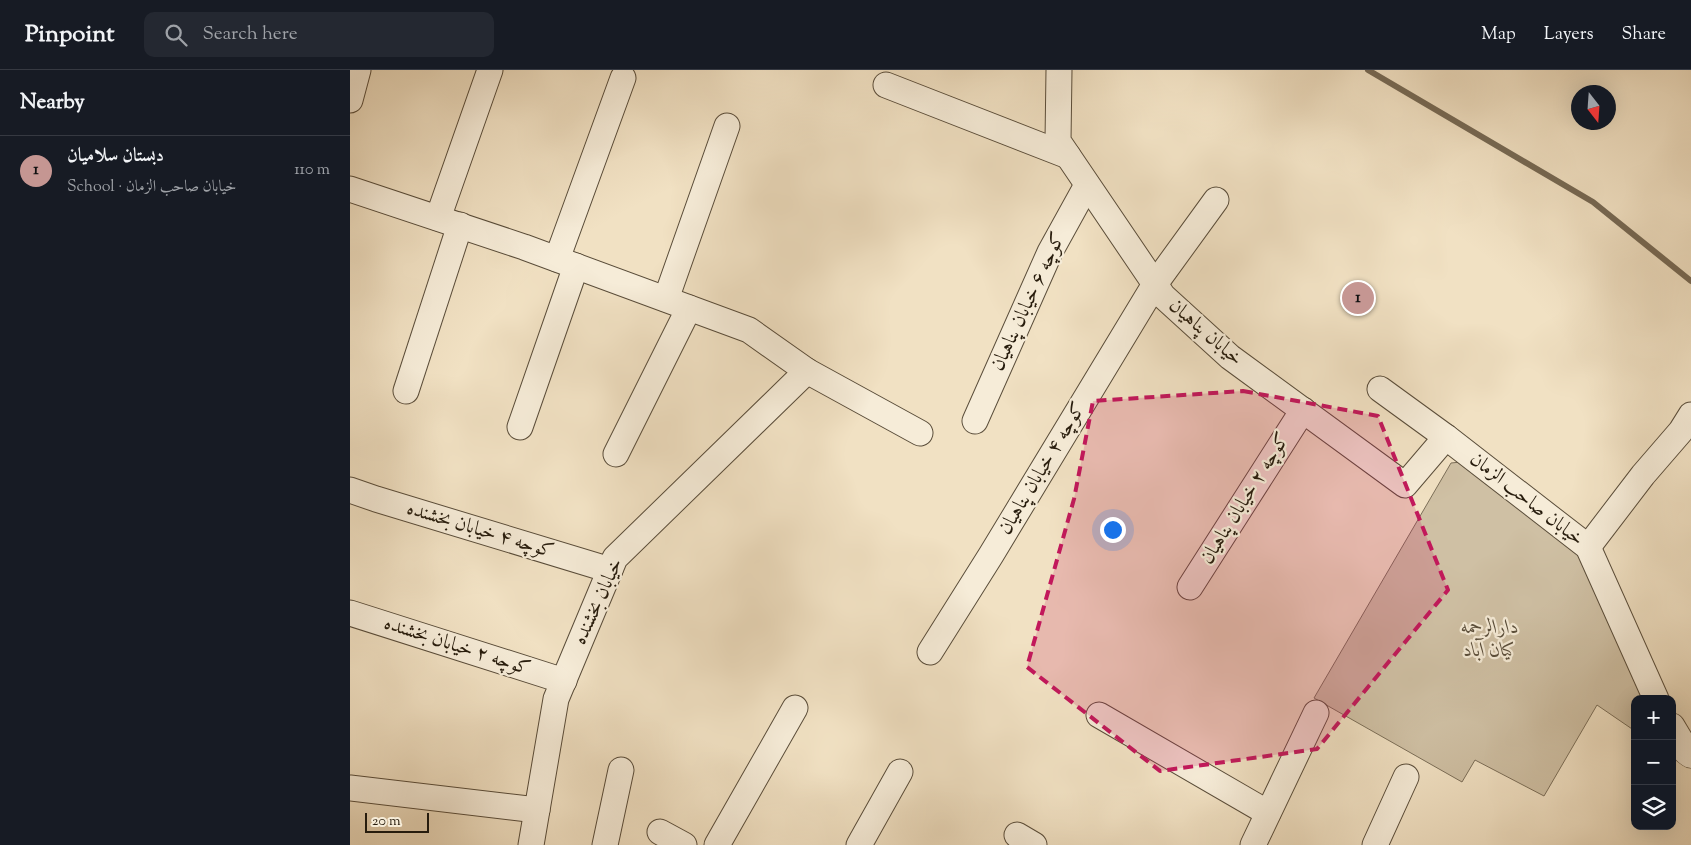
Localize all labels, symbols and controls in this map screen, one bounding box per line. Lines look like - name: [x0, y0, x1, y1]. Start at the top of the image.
- search box: [144, 12, 494, 57]
- text: Pinpoint: [25, 18, 114, 52]
- icon: search: [162, 21, 190, 49]
- text: Search here: [202, 21, 298, 48]
- text: Map: [1481, 22, 1516, 48]
- text: Layers: [1544, 22, 1594, 48]
- text: Share: [1622, 22, 1666, 48]
- north arrow: [1571, 85, 1616, 130]
- text: Nearby: [20, 88, 85, 118]
- text: دبستان سلامیان: [67, 143, 164, 170]
- text: 1: [33, 159, 39, 182]
- text: 110 m: [294, 159, 330, 182]
- text: School · خیابان صاحب الزمان: [67, 176, 236, 199]
- street label: کوچه ۶ خیابان پناهیان: [984, 228, 1074, 376]
- pin: 1: [1342, 279, 1374, 317]
- street label: خیابان پناهیان: [1161, 292, 1249, 374]
- street label: کوچه ۴ خیابان پناهیان: [992, 397, 1094, 541]
- street label: کوچه ۲ خیابان پناهیان: [1194, 428, 1298, 570]
- street label: خیابان صاحب الزمان: [1463, 446, 1589, 554]
- street label: کوچه ۴ خیابان بخشنده: [403, 495, 557, 567]
- your location: [1100, 517, 1126, 543]
- street label: خیابان بخشنده: [566, 554, 632, 650]
- street label: کوچه ۲ خیابان بخشنده: [380, 610, 534, 684]
- park label: دارالرحمه کیان آباد: [1461, 614, 1519, 666]
- map controls: [1631, 695, 1676, 830]
- button: +: [1631, 695, 1676, 740]
- button: −: [1631, 740, 1676, 785]
- button: layers: [1631, 785, 1676, 830]
- scale bar: [365, 810, 429, 833]
- text: 20 m: [372, 812, 401, 832]

